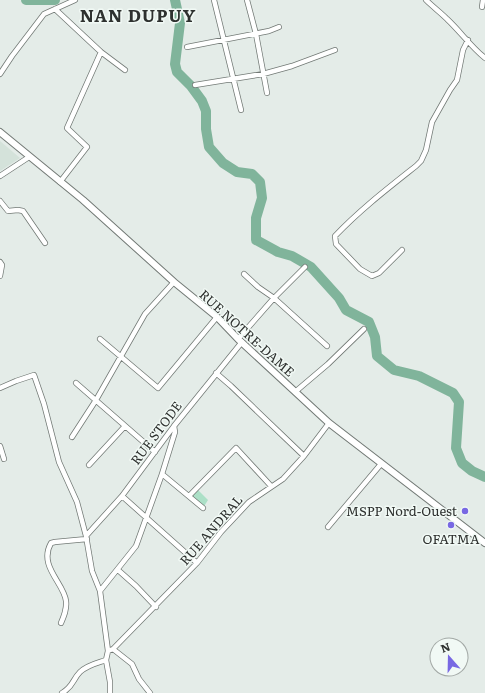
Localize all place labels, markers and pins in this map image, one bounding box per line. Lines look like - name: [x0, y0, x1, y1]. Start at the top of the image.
- place label: MSPP Nord-Ouest: [346, 501, 458, 520]
- marker: MSPP Nord-Ouest: [460, 506, 470, 516]
- marker: OFATMA: [446, 520, 456, 530]
- place label: OFATMA: [423, 529, 480, 548]

